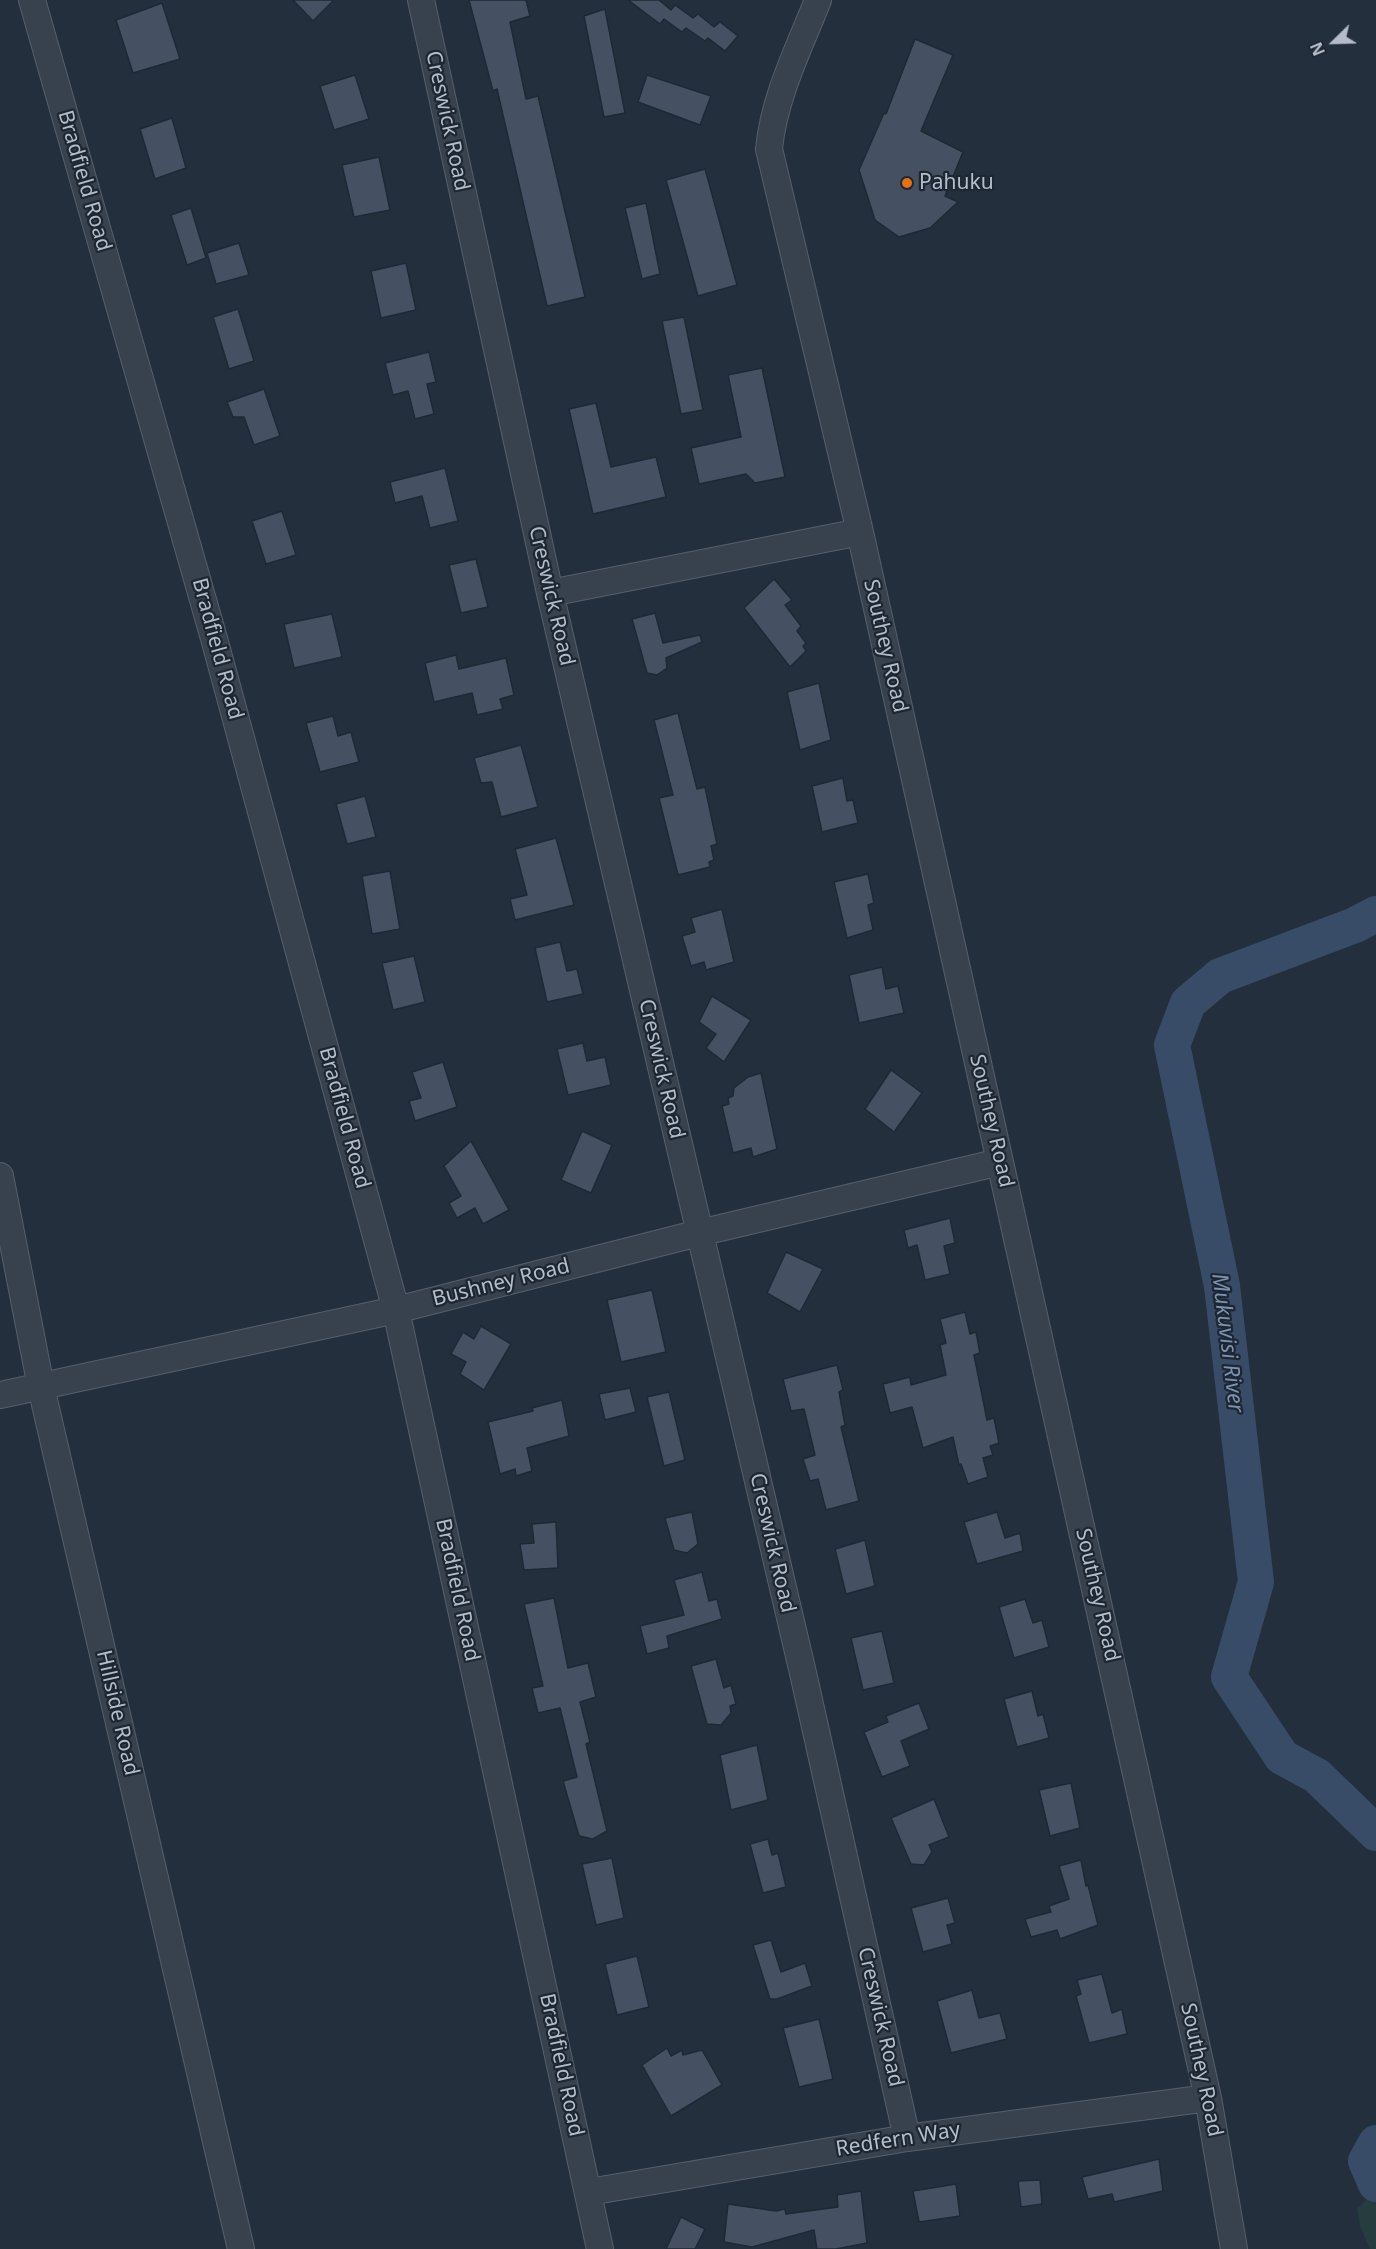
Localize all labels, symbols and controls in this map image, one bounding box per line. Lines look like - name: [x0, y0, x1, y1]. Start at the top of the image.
- north arrow: [1304, 12, 1364, 72]
- text: N: [1305, 39, 1330, 59]
- street label: Creswick Road: [420, 49, 474, 193]
- street label: Bradfield Road: [52, 108, 116, 254]
- place label: Pahuku: [919, 170, 994, 196]
- marker: Pahuku: [900, 176, 914, 190]
- street label: Creswick Road: [523, 524, 579, 668]
- street label: Bradfield Road: [186, 576, 248, 722]
- street label: Southey Road: [857, 577, 913, 715]
- street label: Creswick Road: [633, 997, 689, 1141]
- street label: Bradfield Road: [313, 1045, 375, 1191]
- street label: Southey Road: [963, 1052, 1019, 1190]
- street label: Bushney Road: [430, 1254, 572, 1312]
- water label: Mukuvisi River: [1205, 1272, 1249, 1414]
- street label: Creswick Road: [744, 1471, 800, 1615]
- street label: Bradfield Road: [430, 1516, 484, 1664]
- street label: Southey Road: [1069, 1526, 1125, 1664]
- street label: Hillside Road: [90, 1648, 144, 1778]
- street label: Creswick Road: [852, 1945, 908, 2089]
- street label: Bradfield Road: [534, 1991, 588, 2139]
- street label: Southey Road: [1175, 2001, 1227, 2139]
- street label: Redfern Way: [834, 2118, 962, 2162]

